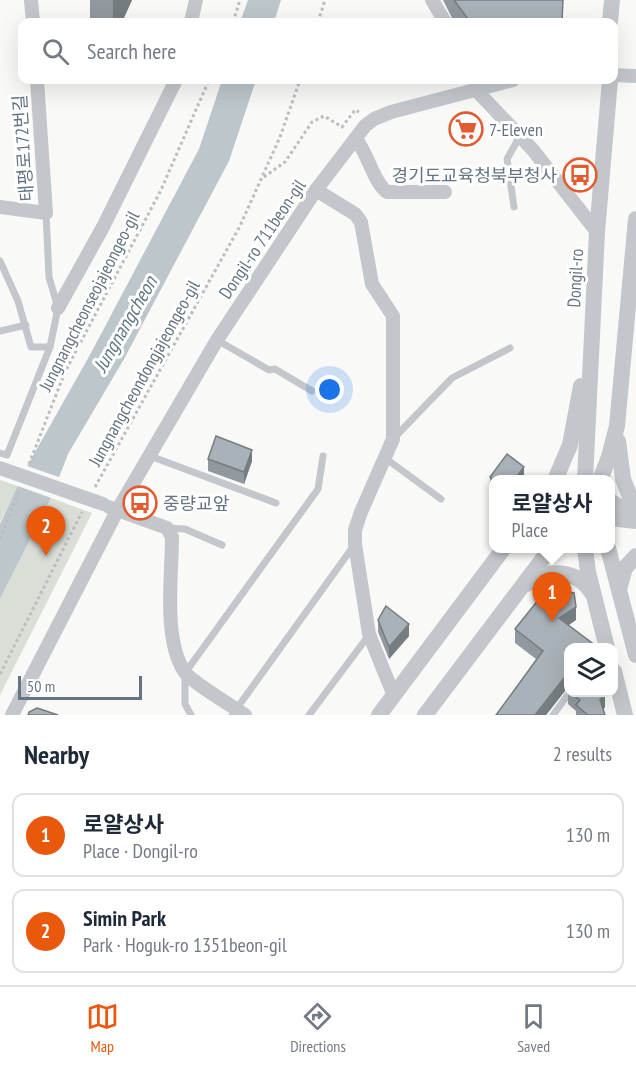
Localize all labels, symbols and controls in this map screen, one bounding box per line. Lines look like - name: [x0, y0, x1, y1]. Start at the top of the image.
- search box: [18, 18, 618, 84]
- icon: search: [39, 35, 72, 68]
- text: Search here: [87, 37, 176, 65]
- street label: 태평로172번길: [8, 94, 38, 202]
- supermarket icon: 7-Eleven: [448, 111, 484, 147]
- place label: 7-Eleven: [489, 118, 543, 141]
- bus stop icon: 경기도교육청북부청사: [562, 157, 598, 193]
- place label: 경기도교육청북부청사: [391, 164, 557, 187]
- street label: Dongil-ro 711beon-gil: [214, 174, 311, 303]
- street label: Jungnangcheonseojajeongeo-gil: [34, 207, 144, 395]
- street label: Dongil-ro: [562, 248, 588, 308]
- water label: Jungnangcheon: [88, 272, 162, 376]
- street label: Jungnangcheondongjajeongeo-gil: [83, 275, 205, 471]
- your location: [315, 375, 344, 404]
- popup: [489, 475, 615, 553]
- bus stop icon: 중량교앞: [122, 485, 158, 521]
- text: 로얄상사: [512, 489, 592, 517]
- place label: 중량교앞: [163, 492, 229, 515]
- pin: 2: [26, 506, 66, 556]
- text: Place: [512, 517, 548, 543]
- pin: 1: [532, 572, 572, 622]
- map controls: [564, 643, 618, 697]
- button: layers: [564, 643, 618, 697]
- scale bar: [18, 673, 142, 700]
- text: 50 m: [27, 676, 55, 696]
- text: Nearby: [24, 738, 89, 771]
- text: 2 results: [553, 741, 612, 767]
- text: 로얄상사: [83, 810, 164, 838]
- text: 1: [41, 822, 50, 848]
- text: 130 m: [566, 822, 610, 848]
- text: Place · Dongil-ro: [83, 838, 198, 864]
- text: Simin Park: [83, 904, 166, 932]
- text: 2: [41, 918, 50, 944]
- text: 130 m: [566, 918, 610, 944]
- text: Park · Hoguk-ro 1351beon-gil: [83, 932, 287, 958]
- tab: Map: [86, 1000, 119, 1056]
- tab: Directions: [290, 1000, 346, 1056]
- tab: Saved: [517, 1000, 550, 1056]

